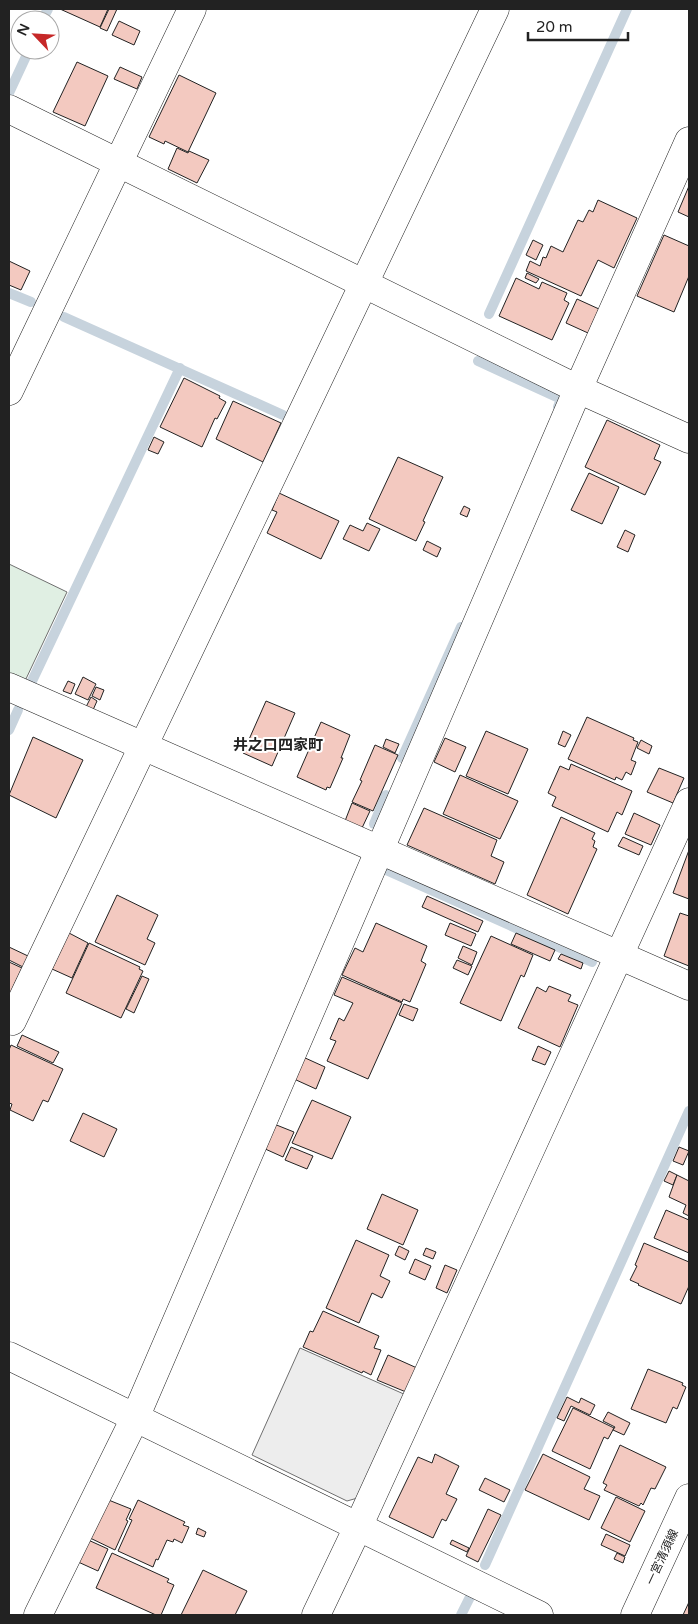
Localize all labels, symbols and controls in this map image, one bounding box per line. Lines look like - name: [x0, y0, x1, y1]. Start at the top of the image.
- north arrow: [10, 10, 60, 60]
- scale bar: [528, 10, 628, 42]
- text: 20 m: [536, 18, 573, 36]
- text: N: [14, 21, 34, 38]
- district label: 井之口四家町: [233, 736, 323, 754]
- street label: 一宮清須線: [643, 1527, 681, 1587]

